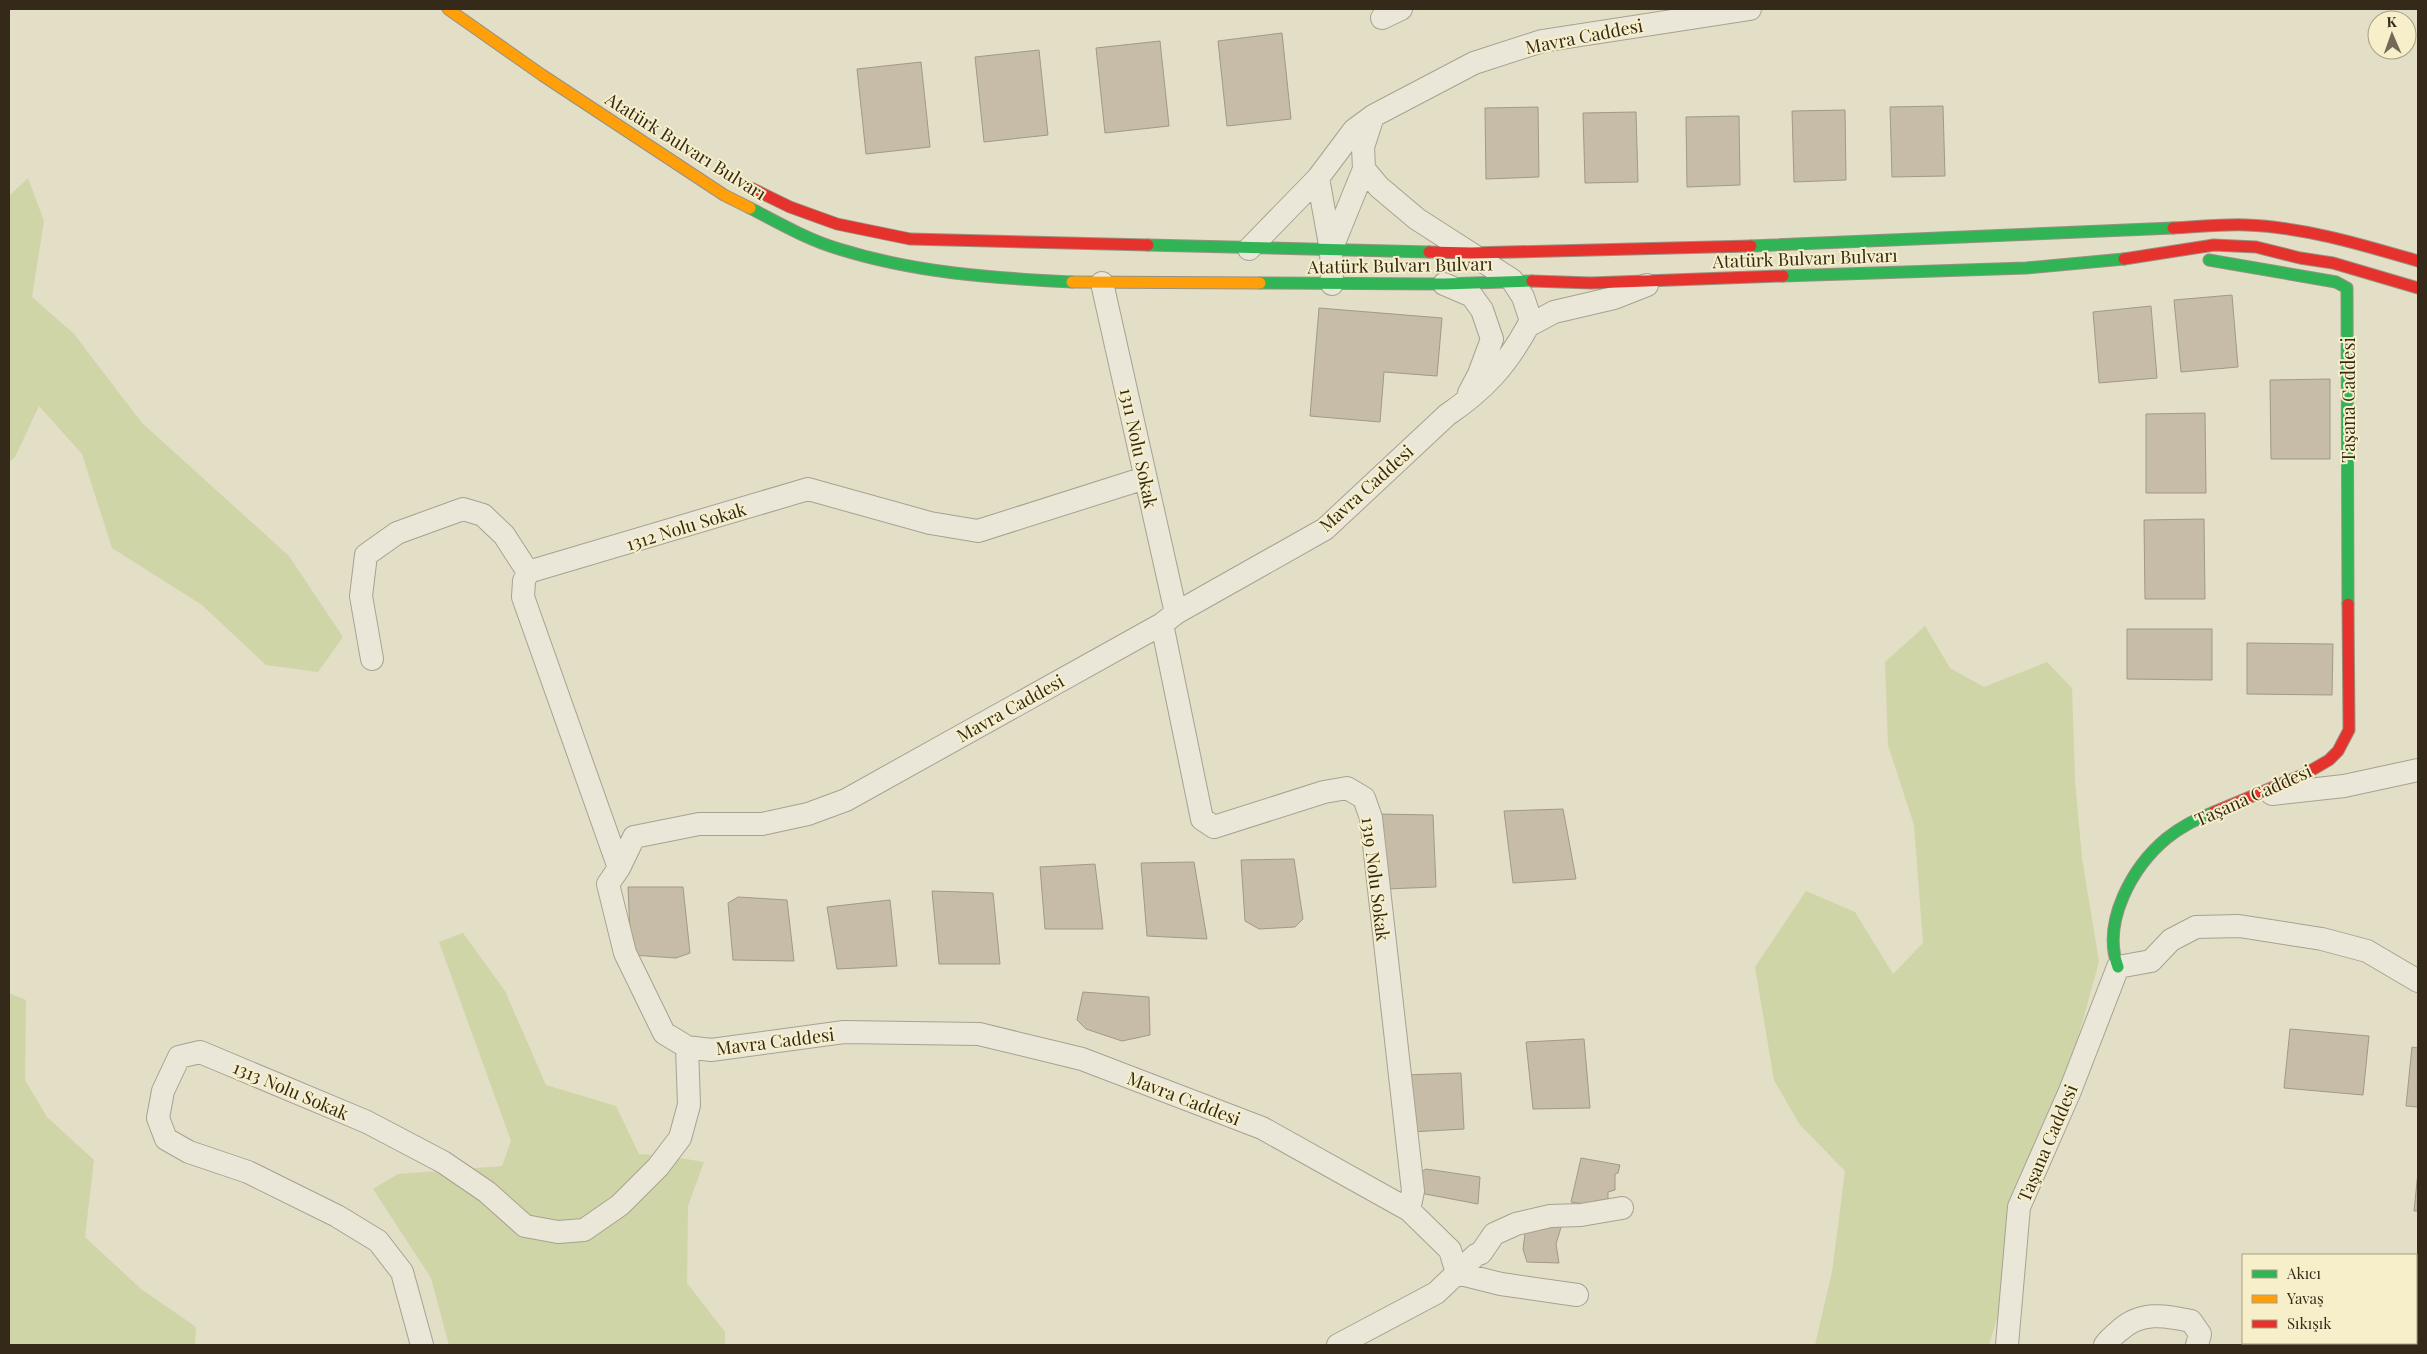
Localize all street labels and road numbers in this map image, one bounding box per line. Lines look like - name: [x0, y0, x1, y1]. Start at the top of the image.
- street label: Mavra Caddesi: [1523, 13, 1645, 59]
- street label: Atatürk Bulvarı Bulvarı: [600, 86, 771, 205]
- street label: Atatürk Bulvarı Bulvarı: [1711, 243, 1898, 273]
- street label: Atatürk Bulvarı Bulvarı: [1306, 251, 1493, 279]
- street label: Taşana Caddesi: [2336, 337, 2360, 463]
- street label: 1311 Nolu Sokak: [1115, 386, 1163, 510]
- street label: Mavra Caddesi: [1314, 439, 1418, 537]
- street label: 1312 Nolu Sokak: [623, 496, 749, 556]
- street label: Mavra Caddesi: [952, 669, 1068, 747]
- street label: Taşana Caddesi: [2191, 758, 2315, 832]
- street label: 1319 Nolu Sokak: [1356, 816, 1396, 943]
- street label: Mavra Caddesi: [714, 1022, 836, 1060]
- street label: 1313 Nolu Sokak: [229, 1055, 353, 1125]
- street label: Mavra Caddesi: [1124, 1065, 1244, 1131]
- street label: Taşana Caddesi: [2011, 1081, 2083, 1205]

